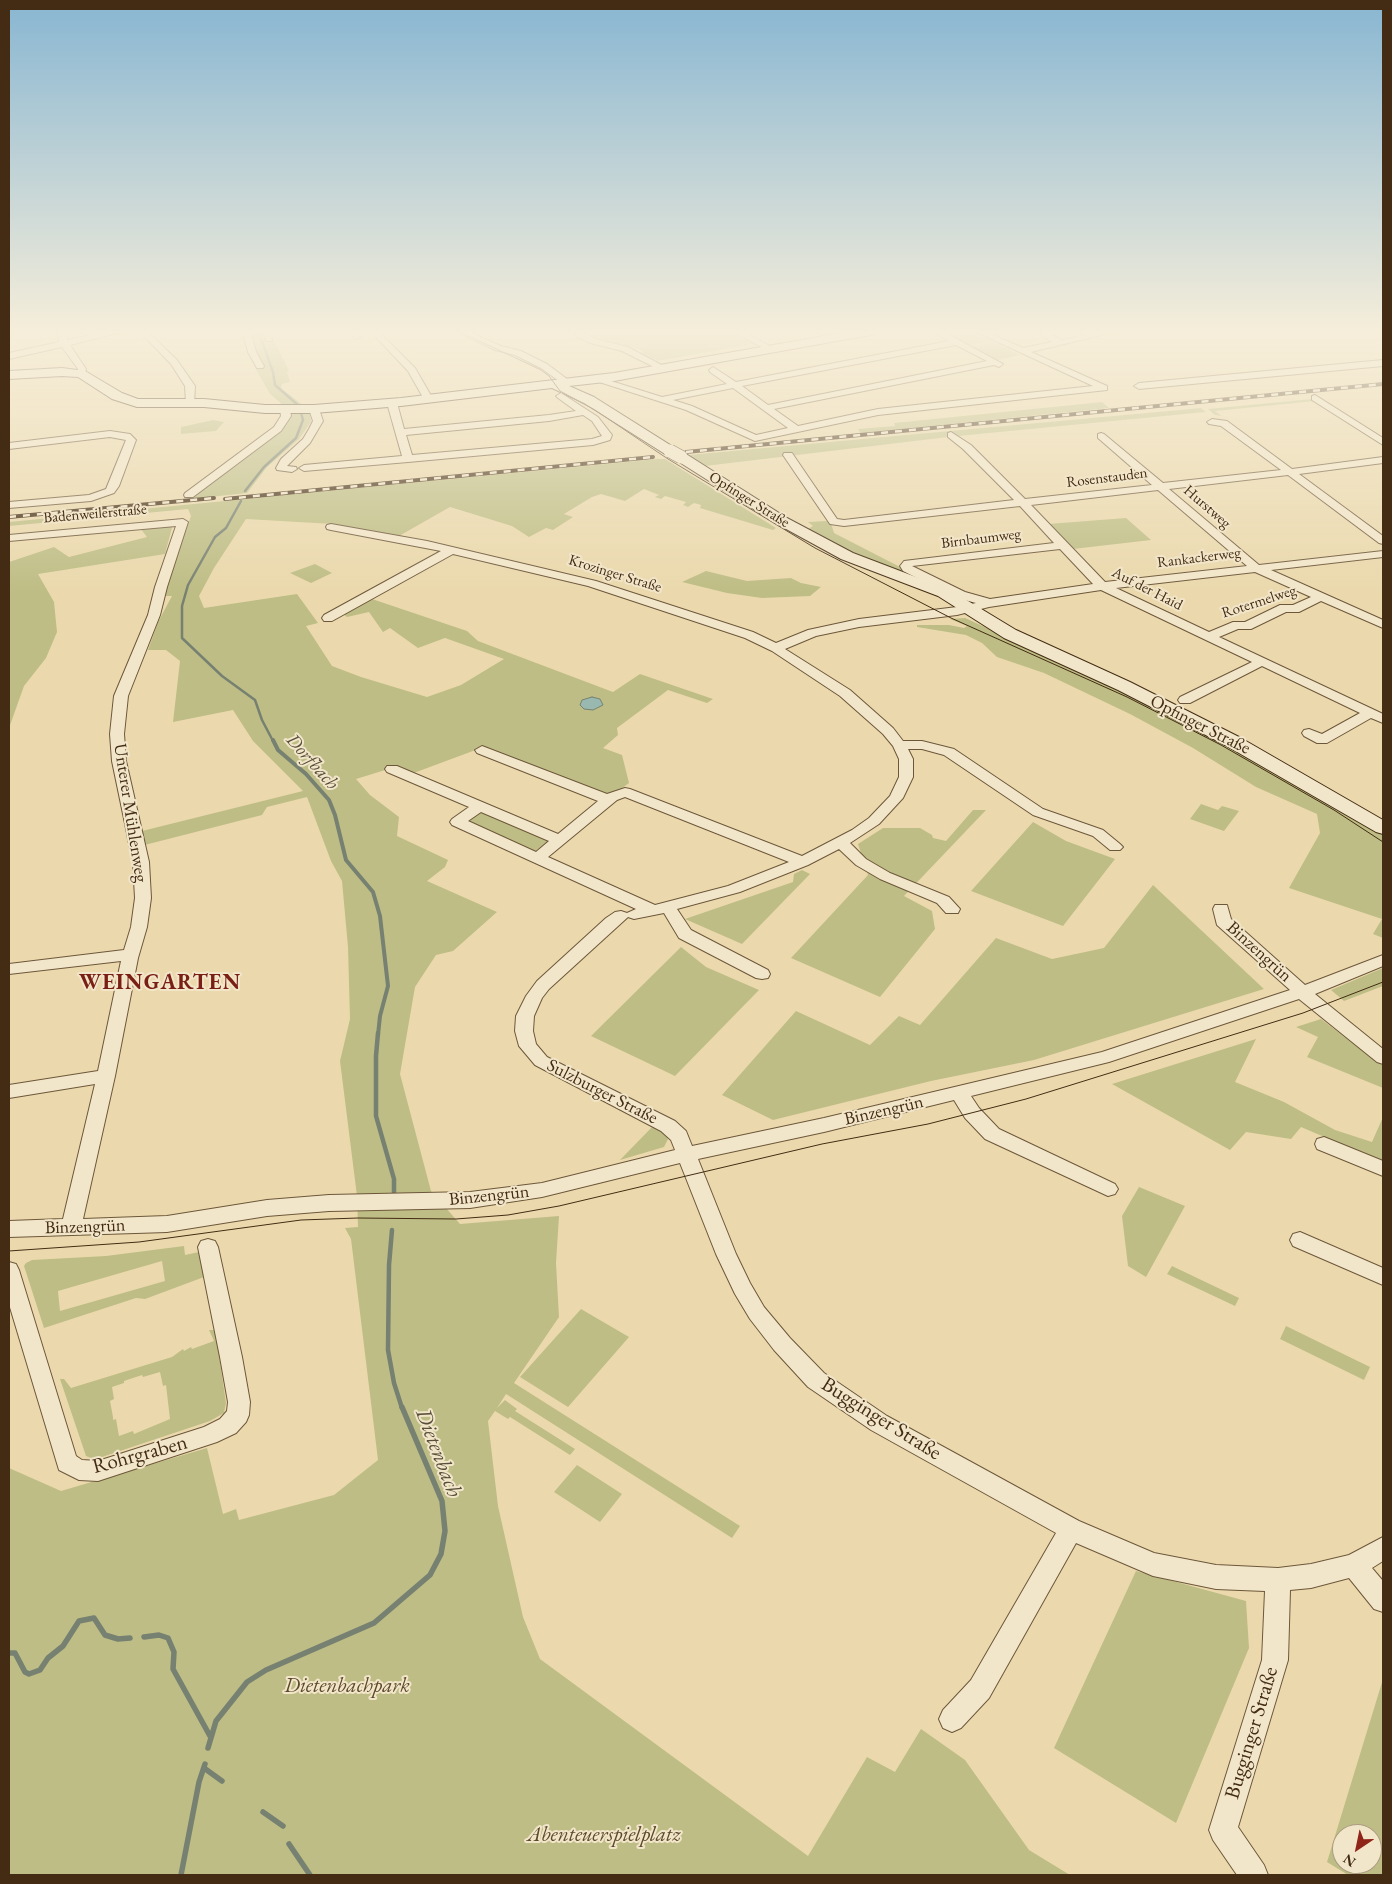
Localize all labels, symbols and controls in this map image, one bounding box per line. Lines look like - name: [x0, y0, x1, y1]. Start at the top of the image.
- street label: Rosenstauden: [1065, 464, 1149, 492]
- street label: Opfinger Straße: [705, 468, 793, 532]
- street label: Hurstweg: [1180, 482, 1234, 532]
- street label: Badenweilerstraße: [43, 501, 147, 527]
- street label: Birnbaumweg: [940, 525, 1022, 553]
- street label: Rankackerweg: [1156, 544, 1242, 572]
- street label: Krozinger Straße: [566, 551, 664, 597]
- street label: Auf der Haid: [1109, 564, 1185, 614]
- street label: Rotermelweg: [1220, 582, 1298, 622]
- street label: Opfinger Straße: [1146, 690, 1254, 760]
- water label: Dorfbach: [281, 729, 343, 795]
- street label: Unterer Mühlenweg: [108, 742, 152, 884]
- street label: Binzengrün: [1222, 917, 1296, 987]
- district label: WEINGARTEN: [77, 970, 243, 996]
- street label: Sulzburger Straße: [543, 1055, 661, 1129]
- street label: Binzengrün: [842, 1091, 926, 1131]
- street label: Binzengrün: [448, 1181, 530, 1211]
- street label: Binzengrün: [44, 1215, 126, 1239]
- street label: Bugginger Straße: [816, 1372, 946, 1466]
- water label: Dietenbach: [409, 1405, 467, 1501]
- street label: Rohrgraben: [90, 1430, 190, 1480]
- street label: Bugginger Straße: [1220, 1664, 1284, 1802]
- park label: Dietenbachpark: [284, 1673, 410, 1699]
- park label: Abenteuerspielplatz: [527, 1822, 681, 1848]
- north arrow: [1332, 1824, 1382, 1874]
- text: N: [1339, 1850, 1359, 1871]

